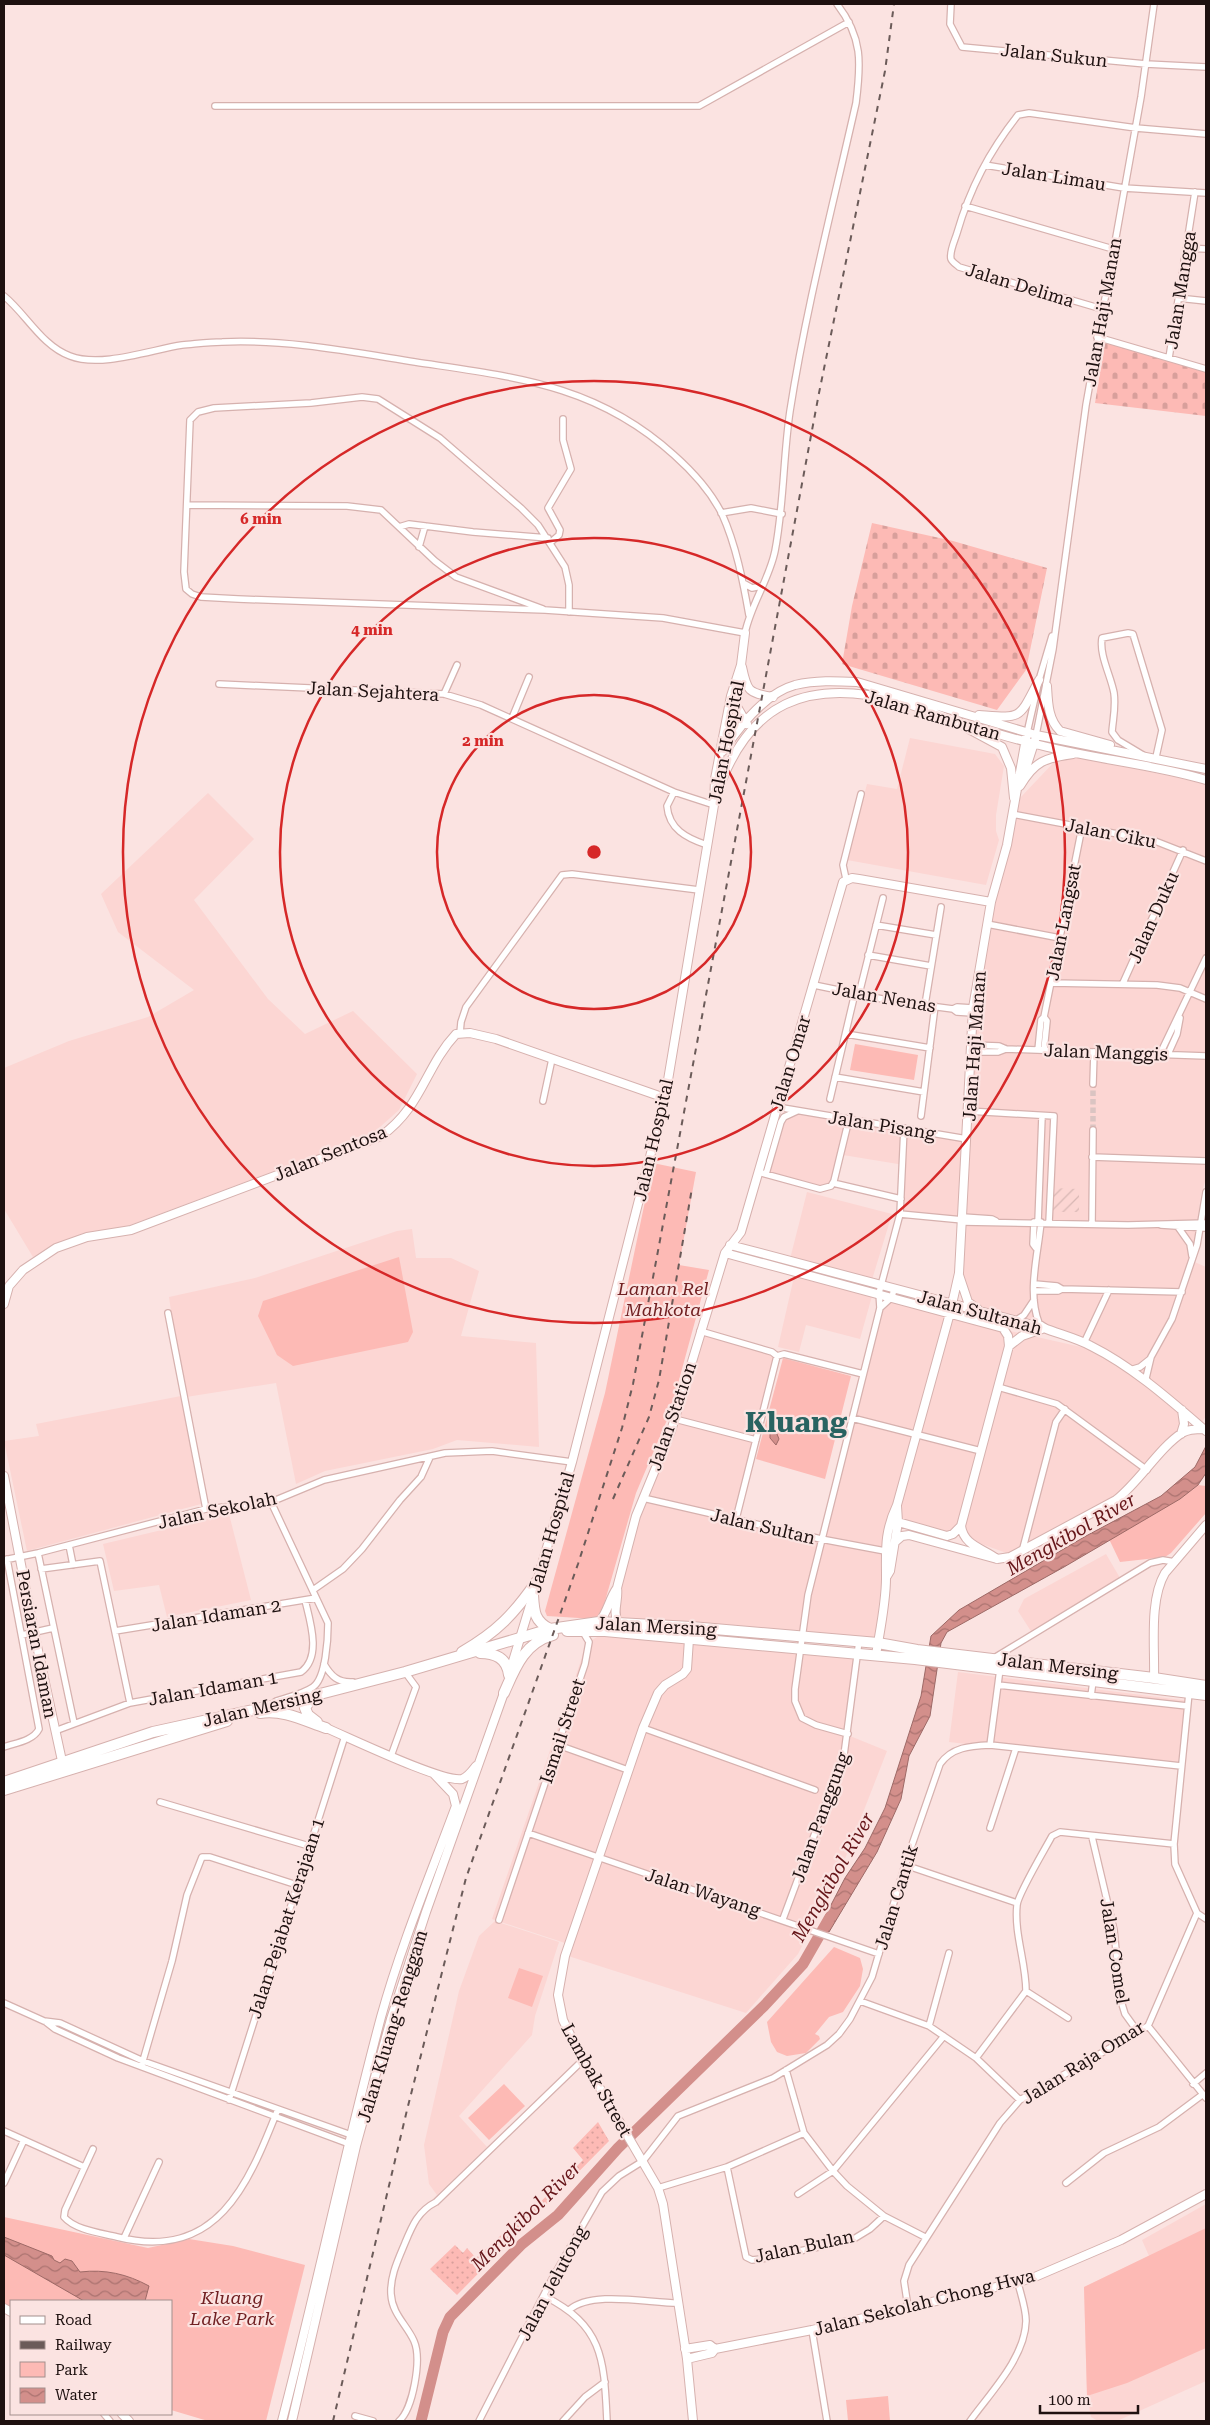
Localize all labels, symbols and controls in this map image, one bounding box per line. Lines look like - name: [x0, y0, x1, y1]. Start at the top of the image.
- street label: Jalan Sukun: [999, 39, 1109, 71]
- street label: Jalan Limau: [1000, 157, 1108, 195]
- street label: Jalan Mangga: [1160, 229, 1200, 351]
- street label: Jalan Haji Manan: [1079, 235, 1126, 388]
- street label: Jalan Delima: [963, 259, 1077, 312]
- text: 6 min: [240, 510, 282, 528]
- text: 4 min: [351, 621, 393, 639]
- street label: Jalan Sejahtera: [306, 677, 440, 705]
- street label: Jalan Hospital: [704, 678, 748, 805]
- street label: Jalan Rambutan: [863, 686, 1004, 744]
- text: 2 min: [462, 732, 504, 750]
- street label: Jalan Ciku: [1064, 814, 1158, 852]
- centre of rings: [585, 843, 603, 861]
- street label: Jalan Langsat: [1041, 862, 1085, 982]
- street label: Jalan Duku: [1123, 868, 1183, 966]
- street label: Jalan Haji Manan: [958, 970, 990, 1122]
- street label: Jalan Nenas: [830, 978, 938, 1016]
- street label: Jalan Omar: [766, 1013, 814, 1113]
- street label: Jalan Manggis: [1044, 1039, 1168, 1065]
- street label: Jalan Hospital: [629, 1076, 677, 1203]
- street label: Jalan Pisang: [827, 1106, 938, 1144]
- street label: Jalan Sentosa: [271, 1121, 390, 1185]
- park label: Laman Rel Mahkota: [616, 1278, 709, 1320]
- street label: Jalan Sultanah: [915, 1285, 1045, 1339]
- street label: Jalan Station: [644, 1359, 701, 1473]
- district label: Kluang: [745, 1406, 848, 1439]
- street label: Jalan Hospital: [524, 1469, 578, 1595]
- street label: Jalan Sekolah: [156, 1487, 279, 1533]
- water label: Mengkibol River: [1001, 1488, 1140, 1581]
- street label: Jalan Sultan: [709, 1504, 818, 1548]
- street label: Persiaran Idaman: [12, 1568, 62, 1721]
- street label: Jalan Idaman 2: [150, 1594, 282, 1636]
- street label: Jalan Mersing: [595, 1612, 718, 1640]
- street label: Jalan Mersing: [997, 1648, 1120, 1684]
- street label: Jalan Idaman 1: [147, 1666, 279, 1710]
- street label: Ismail Street: [535, 1676, 589, 1786]
- street label: Jalan Mersing: [201, 1683, 324, 1731]
- street label: Jalan Panggung: [787, 1748, 854, 1885]
- water label: Mengkibol River: [786, 1808, 879, 1947]
- street label: Jalan Pejabat Kerajaan 1: [244, 1815, 328, 2021]
- street label: Jalan Cantik: [870, 1842, 922, 1952]
- street label: Jalan Wayang: [643, 1864, 764, 1921]
- street label: Jalan Comel: [1096, 1897, 1134, 2006]
- street label: Jalan Kluang-Renggam: [353, 1927, 431, 2125]
- street label: Jalan Raja Omar: [1018, 2016, 1148, 2108]
- street label: Lambak Street: [557, 2020, 637, 2140]
- water label: Mengkibol River: [466, 2156, 586, 2276]
- street label: Jalan Jelutong: [513, 2221, 591, 2344]
- street label: Jalan Bulan: [752, 2225, 856, 2267]
- street label: Jalan Sekolah Chong Hwa: [811, 2264, 1037, 2340]
- park label: Kluang Lake Park: [189, 2287, 274, 2329]
- legend: [10, 2300, 172, 2415]
- text: Road: [55, 2311, 92, 2329]
- text: Railway: [55, 2336, 112, 2354]
- text: Park: [55, 2361, 89, 2379]
- scale bar: [1040, 2382, 1138, 2414]
- text: Water: [55, 2386, 97, 2404]
- text: 100 m: [1048, 2391, 1091, 2409]

